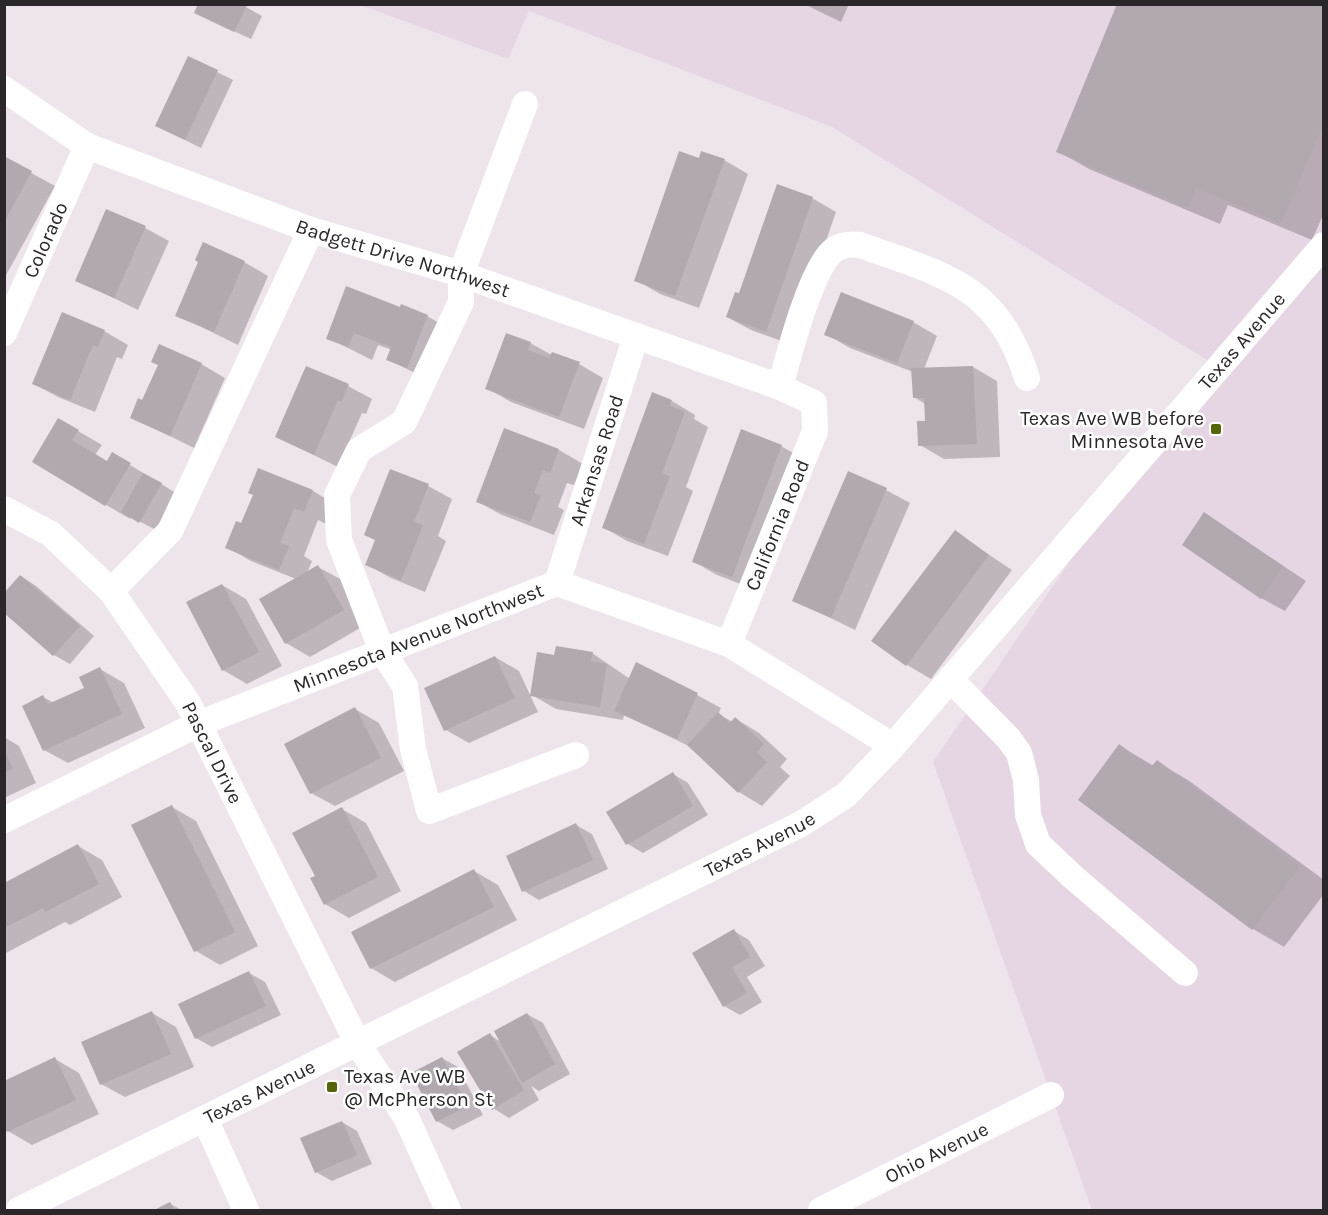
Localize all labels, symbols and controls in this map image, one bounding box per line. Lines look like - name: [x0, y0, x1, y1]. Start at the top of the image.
- street label: Colorado: [19, 198, 73, 282]
- street label: Badgett Drive Northwest: [293, 214, 513, 303]
- street label: Texas Avenue: [1194, 288, 1290, 395]
- street label: Arkansas Road: [565, 392, 628, 529]
- place label: Texas Ave WB before Minnesota Ave: [1020, 407, 1204, 453]
- marker: Texas Ave WB before Minnesota Ave: [1209, 422, 1223, 436]
- street label: California Road: [741, 456, 814, 594]
- street label: Minnesota Avenue Northwest: [290, 578, 547, 698]
- street label: Pascal Drive: [177, 698, 247, 807]
- street label: Texas Avenue: [700, 807, 820, 882]
- street label: Texas Avenue: [200, 1055, 319, 1129]
- place label: Texas Ave WB @ McPherson St: [344, 1065, 494, 1111]
- marker: Texas Ave WB @ McPherson St: [325, 1080, 339, 1094]
- street label: Ohio Avenue: [881, 1117, 992, 1188]

